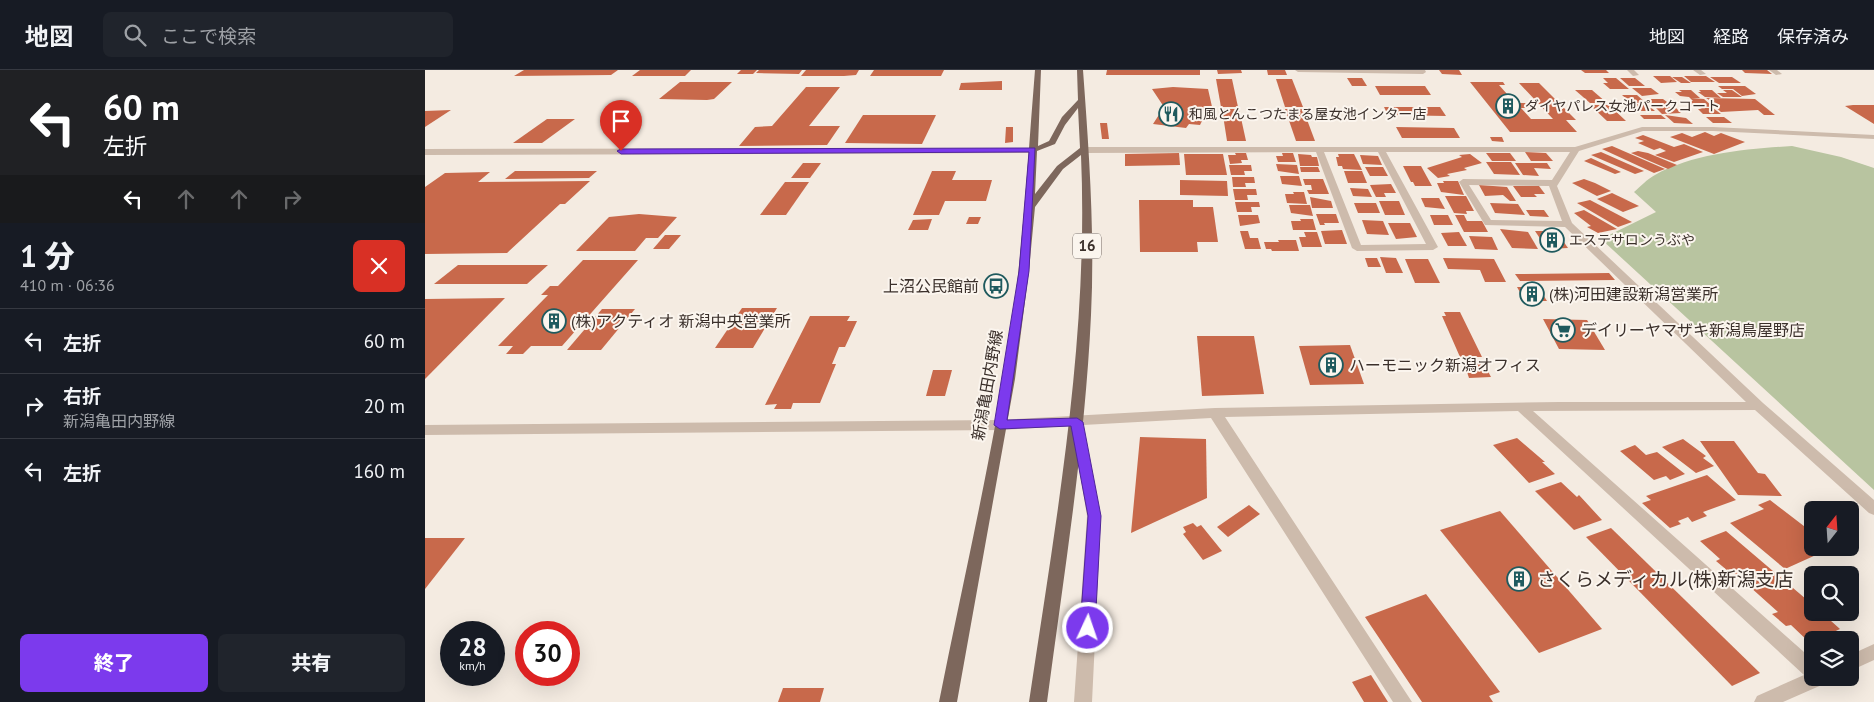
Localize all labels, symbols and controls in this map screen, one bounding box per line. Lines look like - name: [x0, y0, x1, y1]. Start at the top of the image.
- search box: [103, 12, 453, 57]
- text: 地図: [25, 21, 73, 52]
- icon: search: [121, 21, 149, 49]
- text: ここで検索: [161, 24, 256, 48]
- text: 地図: [1649, 25, 1685, 48]
- text: 経路: [1713, 25, 1749, 48]
- text: 保存済み: [1777, 25, 1849, 48]
- text: 60 m: [103, 84, 180, 130]
- icon: left: [20, 90, 85, 155]
- building icon: ダイヤパレス女池パークコート: [1495, 93, 1521, 119]
- place label: ダイヤパレス女池パークコート: [1525, 97, 1720, 115]
- pin: [600, 100, 642, 151]
- restaurant icon: 和風とんこつたまる屋女池インター店: [1158, 101, 1184, 127]
- place label: 和風とんこつたまる屋女池インター店: [1189, 105, 1427, 123]
- icon: arrive: [607, 107, 635, 135]
- text: 左折: [103, 132, 147, 160]
- icon: left: [119, 185, 147, 213]
- icon: ahead: [172, 185, 200, 213]
- icon: ahead: [225, 185, 253, 213]
- icon: right: [278, 185, 306, 213]
- building icon: エステサロンうぶや: [1539, 227, 1565, 253]
- place label: エステサロンうぶや: [1569, 231, 1695, 249]
- road number: 16: [1073, 234, 1101, 258]
- text: 1 分: [20, 236, 75, 275]
- button: close: [353, 240, 405, 292]
- bus stop icon: 上沼公民館前: [983, 273, 1009, 299]
- text: 410 m · 06:36: [20, 275, 115, 295]
- place label: 上沼公民館前: [883, 276, 979, 296]
- building icon: (株)河田建設新潟営業所: [1519, 281, 1545, 307]
- place label: (株)河田建設新潟営業所: [1549, 284, 1718, 304]
- building icon: (株)アクティオ 新潟中央営業所: [541, 308, 567, 334]
- place label: (株)アクティオ 新潟中央営業所: [571, 311, 790, 331]
- supermarket icon: デイリーヤマザキ新潟鳥屋野店: [1550, 317, 1576, 343]
- place label: デイリーヤマザキ新潟鳥屋野店: [1581, 320, 1805, 340]
- icon: left: [20, 327, 48, 355]
- street label: 新潟亀田内野線: [967, 328, 1007, 442]
- text: 60 m: [364, 329, 405, 353]
- text: 左折: [63, 331, 101, 355]
- building icon: ハーモニック新潟オフィス: [1318, 352, 1344, 378]
- place label: ハーモニック新潟オフィス: [1349, 355, 1541, 375]
- text: 右折: [63, 384, 101, 408]
- icon: right: [20, 392, 48, 420]
- text: 20 m: [364, 394, 405, 418]
- text: 新潟亀田内野線: [63, 411, 175, 431]
- icon: left: [20, 457, 48, 485]
- text: 160 m: [353, 459, 405, 483]
- text: 左折: [63, 461, 101, 485]
- north arrow: [1804, 501, 1859, 556]
- map controls: [1804, 501, 1859, 686]
- building icon: さくらメディカル(株)新潟支店: [1506, 566, 1532, 592]
- button: search: [1804, 566, 1859, 621]
- place label: さくらメディカル(株)新潟支店: [1537, 567, 1793, 591]
- position arrow: [1061, 601, 1113, 653]
- speed limit sign: 30: [515, 621, 580, 686]
- text: 28: [458, 631, 487, 663]
- button: layers: [1804, 631, 1859, 686]
- button: 終了: [20, 634, 208, 692]
- button: 共有: [218, 634, 405, 692]
- text: km/h: [459, 658, 486, 673]

